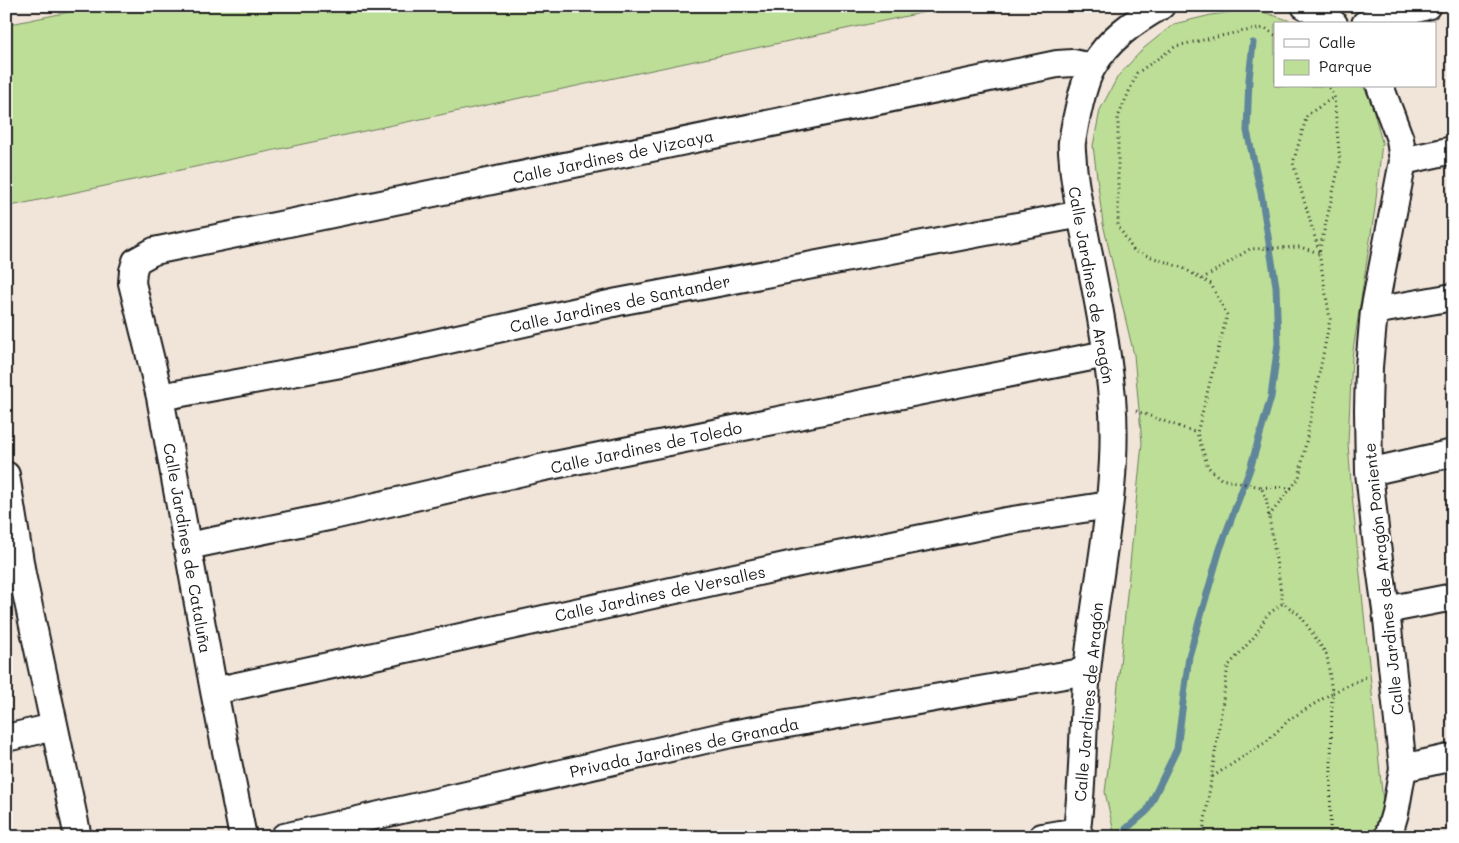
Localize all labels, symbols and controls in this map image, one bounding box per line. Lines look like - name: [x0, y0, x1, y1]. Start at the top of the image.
- legend: [1274, 22, 1436, 88]
- text: Calle: [1319, 32, 1356, 52]
- text: Parque: [1319, 56, 1372, 76]
- street label: Calle Jardines de Vizcaya: [511, 124, 715, 188]
- street label: Calle Jardines de Aragón: [1064, 185, 1120, 385]
- street label: Calle Jardines de Santander: [508, 269, 732, 337]
- street label: Calle Jardines de Toledo: [548, 416, 744, 478]
- street label: Calle Jardines de Cataluña: [159, 441, 217, 655]
- street label: Calle Jardines de Aragón Poniente: [1358, 442, 1408, 716]
- street label: Calle Jardines de Versalles: [553, 560, 767, 626]
- street label: Calle Jardines de Aragón: [1069, 602, 1107, 802]
- street label: Privada Jardines de Granada: [567, 712, 801, 782]

